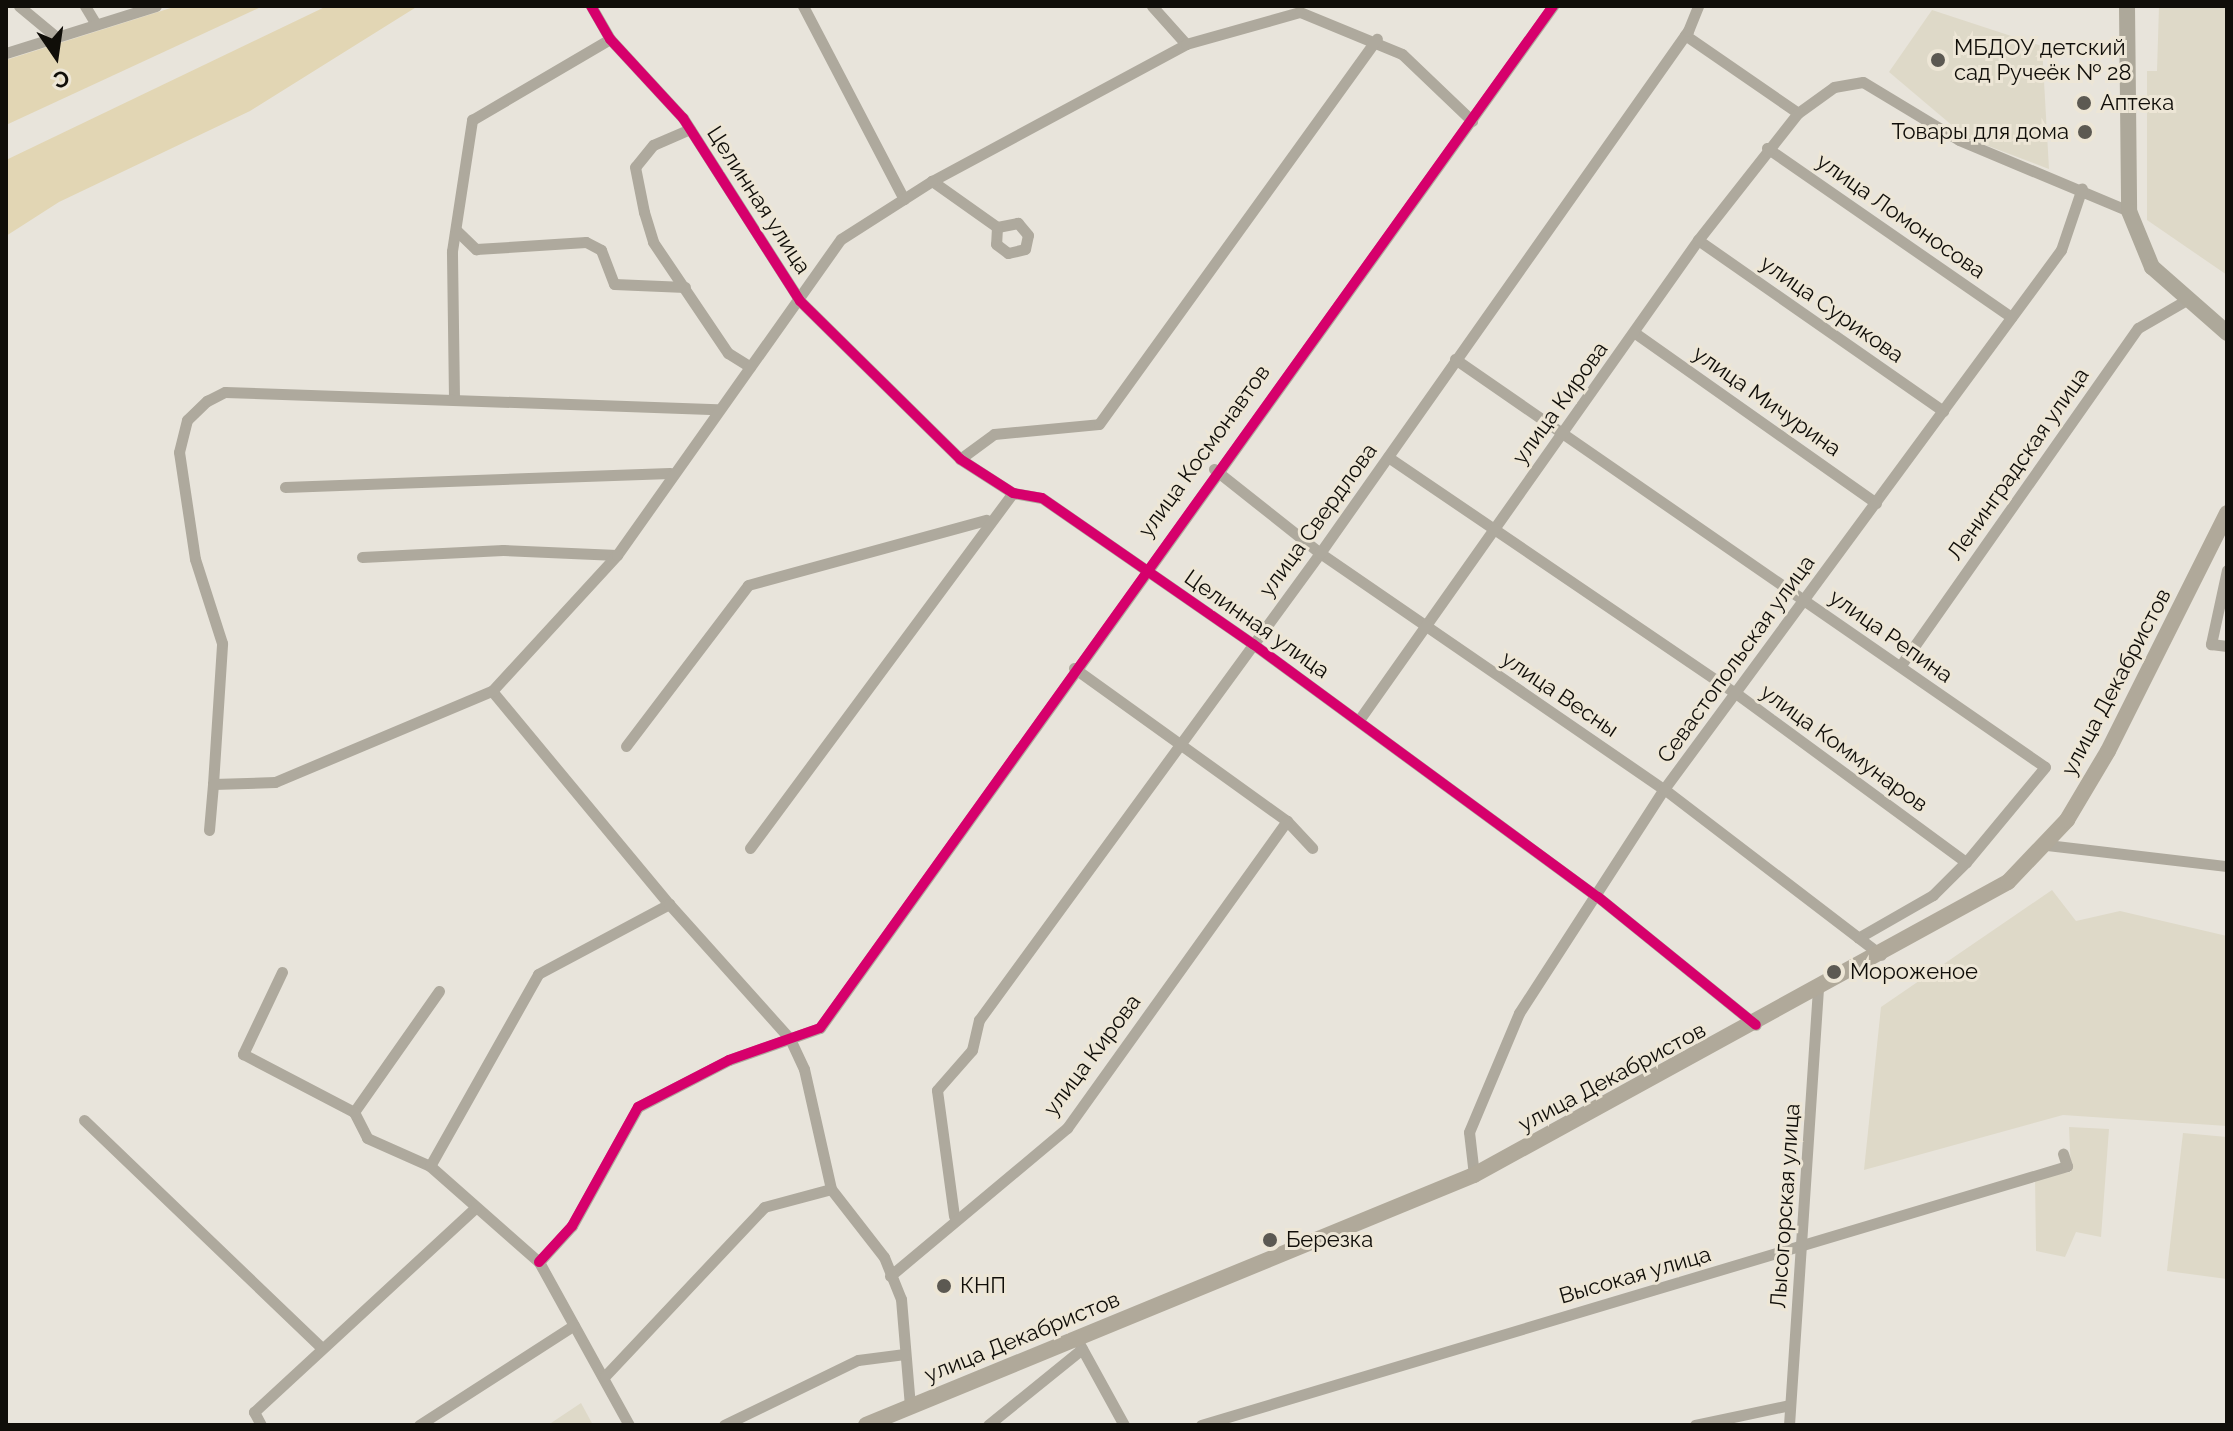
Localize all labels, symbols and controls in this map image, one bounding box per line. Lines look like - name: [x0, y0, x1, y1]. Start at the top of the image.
- north arrow: [16, 16, 96, 96]
- place label: МБДОУ детский сад Ручеёк № 28: [1954, 34, 2131, 86]
- marker: МБДОУ детский сад Ручеёк № 28: [1929, 51, 1947, 69]
- text: С: [51, 65, 72, 94]
- place label: Аптека: [2100, 90, 2174, 116]
- marker: Аптека: [2075, 94, 2093, 112]
- place label: Товары для дома: [1892, 119, 2069, 145]
- street label: Целинная улица: [701, 121, 817, 279]
- marker: Товары для дома: [2076, 123, 2094, 141]
- street label: улица Ломоносова: [1811, 148, 1991, 284]
- street label: улица Сурикова: [1755, 250, 1909, 368]
- street label: улица Кирова: [1507, 336, 1613, 470]
- street label: улица Мичурина: [1688, 340, 1846, 462]
- street label: улица Космонавтов: [1133, 360, 1275, 542]
- street label: Ленинградская улица: [1941, 362, 2095, 566]
- street label: улица Свердлова: [1253, 438, 1383, 602]
- street label: Севастопольская улица: [1652, 550, 1820, 768]
- street label: Целинная улица: [1179, 564, 1335, 684]
- street label: улица Репина: [1824, 584, 1958, 688]
- street label: улица Декабристов: [2056, 584, 2176, 780]
- street label: улица Весны: [1497, 645, 1623, 743]
- street label: улица Коммунаров: [1755, 678, 1933, 818]
- place label: Мороженое: [1850, 959, 1978, 985]
- marker: Мороженое: [1825, 963, 1843, 981]
- street label: улица Кирова: [1038, 989, 1146, 1121]
- street label: улица Декабристов: [1514, 1017, 1710, 1137]
- street label: Лысогорская улица: [1765, 1102, 1805, 1310]
- place label: Березка: [1286, 1227, 1373, 1253]
- marker: Березка: [1261, 1231, 1279, 1249]
- street label: Высокая улица: [1556, 1241, 1714, 1309]
- place label: КНП: [960, 1273, 1006, 1299]
- marker: КНП: [935, 1277, 953, 1295]
- street label: улица Декабристов: [921, 1286, 1123, 1388]

